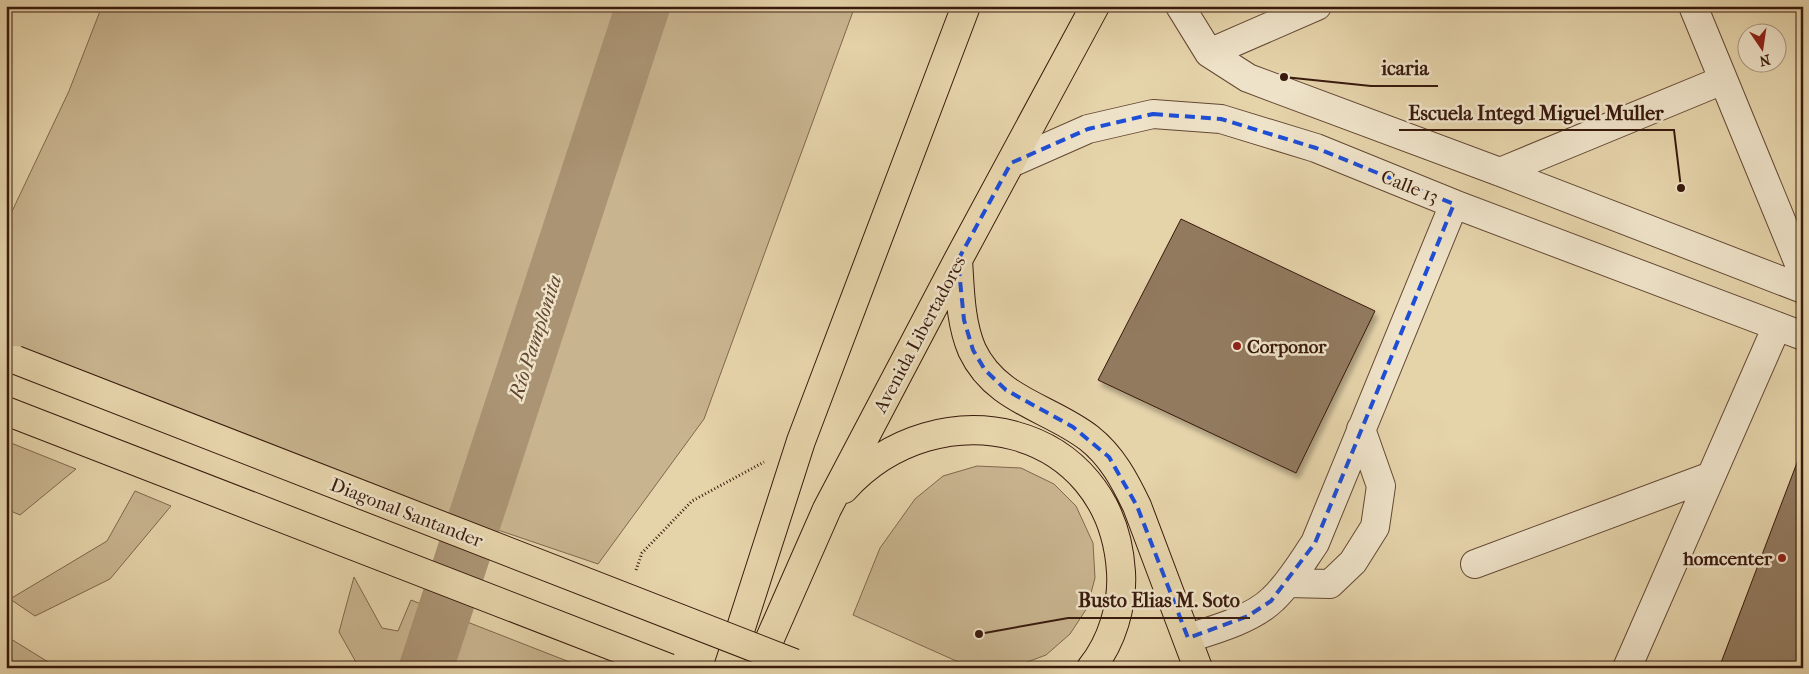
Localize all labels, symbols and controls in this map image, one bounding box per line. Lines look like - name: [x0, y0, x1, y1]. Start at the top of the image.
- north arrow: [1736, 22, 1786, 72]
- callout: icaria: [1371, 51, 1438, 86]
- text: N: [1757, 51, 1772, 70]
- text: icaria: [1380, 57, 1430, 80]
- callout: Escuela Integd Miguel Muller: [1399, 95, 1674, 130]
- text: Escuela Integd Miguel Muller: [1408, 102, 1664, 125]
- street label: Calle 13: [1378, 165, 1442, 208]
- street label: Avenida Libertadores: [869, 252, 971, 418]
- water label: Río Pamplonita: [504, 272, 566, 404]
- place label: Corponor: [1247, 336, 1327, 358]
- marker: Corponor: [1231, 340, 1243, 352]
- street label: Diagonal Santander: [327, 474, 487, 552]
- place label: homcenter: [1682, 548, 1773, 570]
- marker: homcenter: [1776, 552, 1788, 564]
- callout: Busto Elias M. Soto: [1068, 583, 1250, 618]
- text: Busto Elias M. Soto: [1078, 589, 1240, 612]

